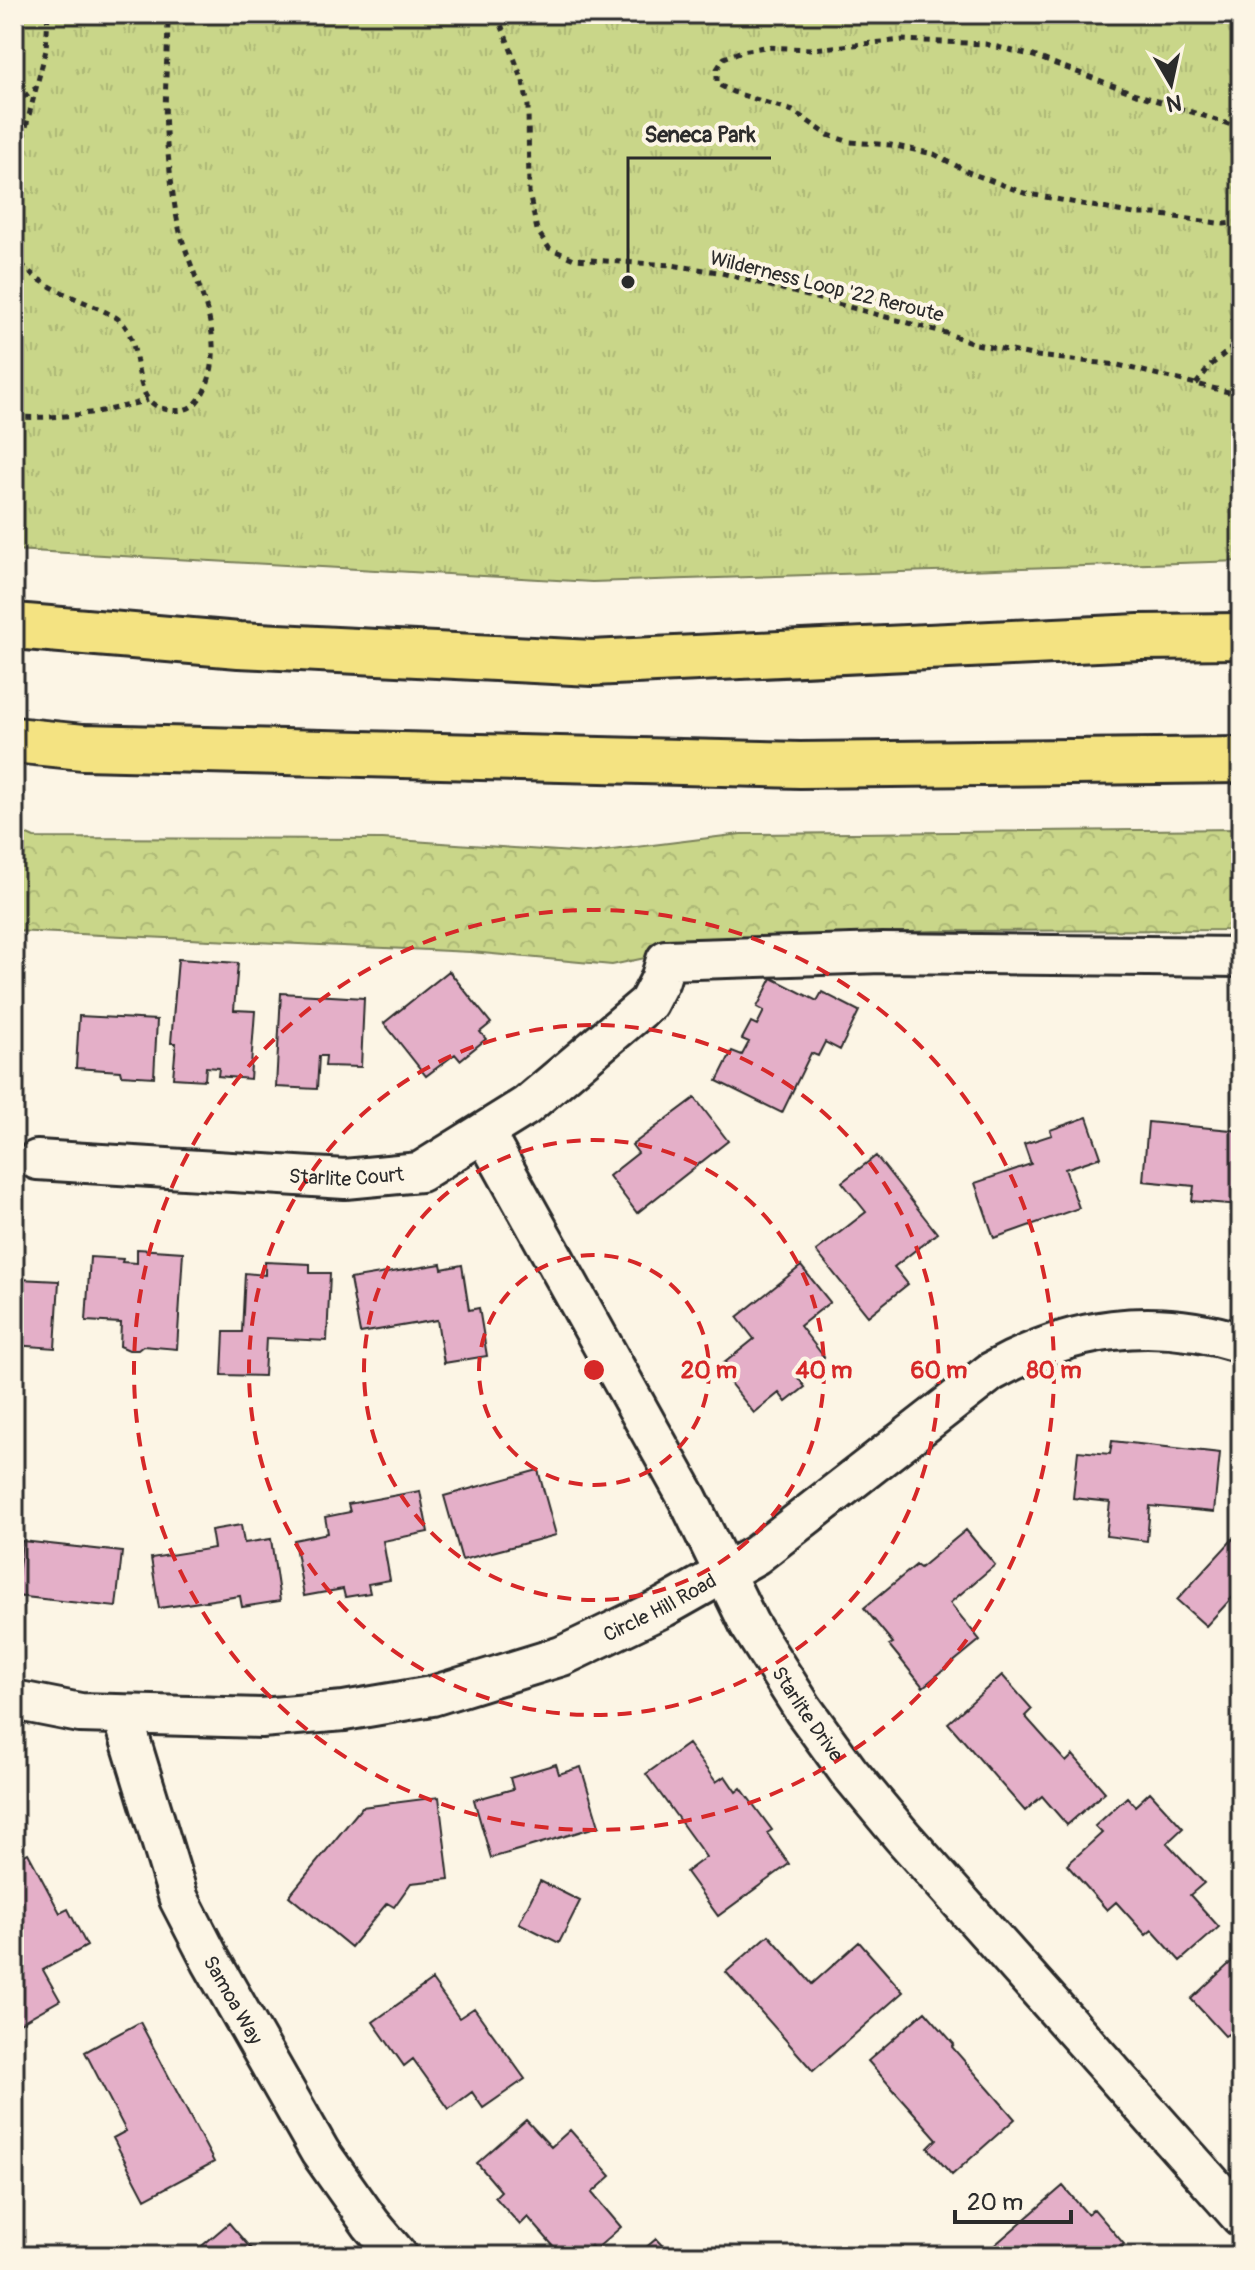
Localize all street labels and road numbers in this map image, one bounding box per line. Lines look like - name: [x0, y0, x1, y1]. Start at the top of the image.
- street label: Wilderness Loop '22 Reroute: [707, 245, 947, 328]
- street label: Starlite Court: [288, 1161, 406, 1192]
- street label: Circle Hill Road: [599, 1568, 721, 1647]
- street label: Starlite Drive: [766, 1662, 849, 1766]
- street label: Samoa Way: [198, 1951, 268, 2049]

